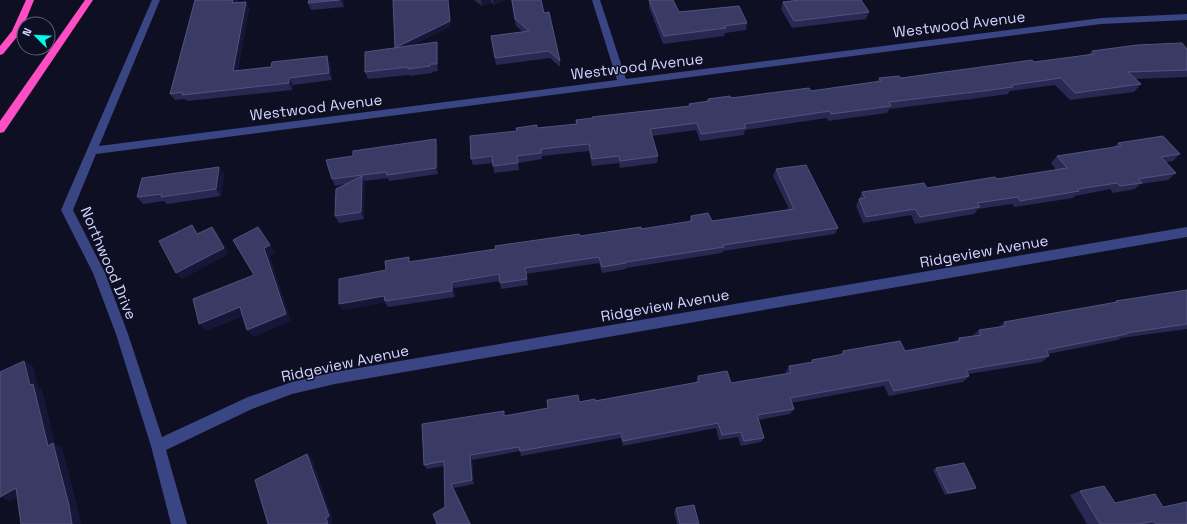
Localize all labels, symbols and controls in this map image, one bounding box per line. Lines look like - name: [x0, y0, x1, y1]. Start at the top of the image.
- street label: Westwood Avenue: [892, 6, 1026, 42]
- north arrow: [16, 16, 56, 56]
- text: N: [19, 26, 35, 38]
- street label: Westwood Avenue: [570, 48, 704, 84]
- street label: Westwood Avenue: [249, 89, 383, 125]
- street label: Northwood Drive: [77, 204, 141, 322]
- street label: Ridgeview Avenue: [918, 230, 1050, 272]
- street label: Ridgeview Avenue: [599, 284, 731, 326]
- street label: Ridgeview Avenue: [279, 340, 411, 386]

